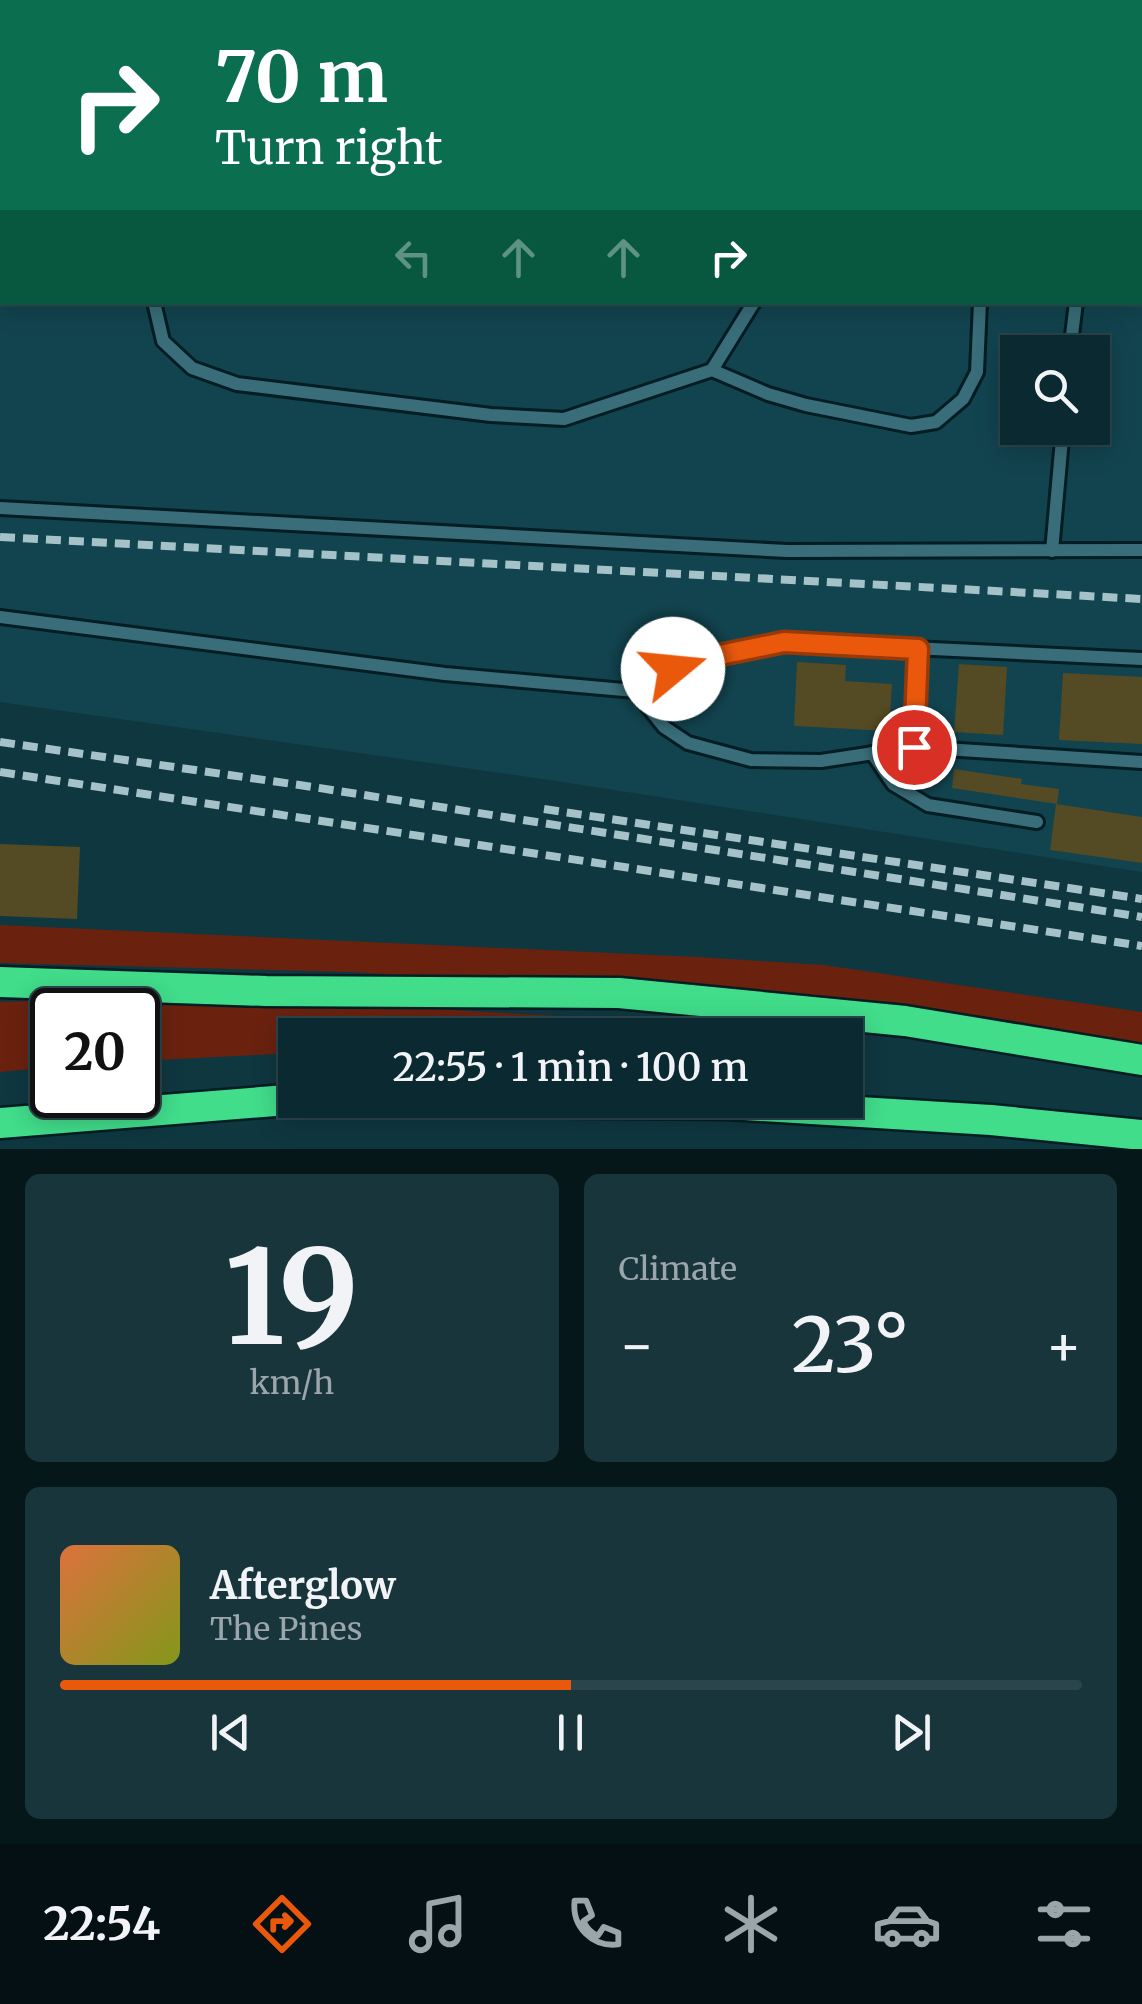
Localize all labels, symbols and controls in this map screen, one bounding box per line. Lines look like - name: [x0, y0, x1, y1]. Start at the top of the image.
- text: 70 m: [215, 33, 388, 121]
- icon: right: [50, 40, 180, 170]
- text: Turn right: [215, 120, 443, 176]
- icon: left: [386, 230, 441, 285]
- icon: ahead: [491, 230, 546, 285]
- icon: ahead: [596, 230, 651, 285]
- icon: right: [701, 230, 756, 285]
- map controls: [1000, 335, 1110, 445]
- button: search: [1000, 335, 1110, 445]
- position arrow: [621, 617, 725, 721]
- pin: [872, 705, 957, 790]
- icon: arrive: [887, 720, 942, 775]
- speed limit sign: 20: [30, 988, 160, 1118]
- text: 22:55 · 1 min · 100 m: [393, 1044, 748, 1091]
- text: 19: [225, 1216, 359, 1379]
- text: Climate: [619, 1249, 737, 1289]
- text: 23°: [791, 1298, 909, 1392]
- text: −: [619, 1311, 655, 1380]
- text: +: [1045, 1311, 1082, 1380]
- text: km/h: [249, 1363, 334, 1403]
- text: Afterglow: [210, 1562, 396, 1609]
- text: The Pines: [210, 1609, 362, 1649]
- icon: previous: [203, 1705, 258, 1760]
- icon: pause: [543, 1705, 598, 1760]
- icon: next: [884, 1705, 939, 1760]
- icon: directions: [247, 1889, 317, 1959]
- icon: music: [403, 1889, 473, 1959]
- icon: phone: [560, 1889, 630, 1959]
- icon: climate: [716, 1889, 786, 1959]
- icon: car: [872, 1889, 942, 1959]
- icon: filters: [1029, 1889, 1099, 1959]
- text: 22:54: [43, 1896, 160, 1952]

